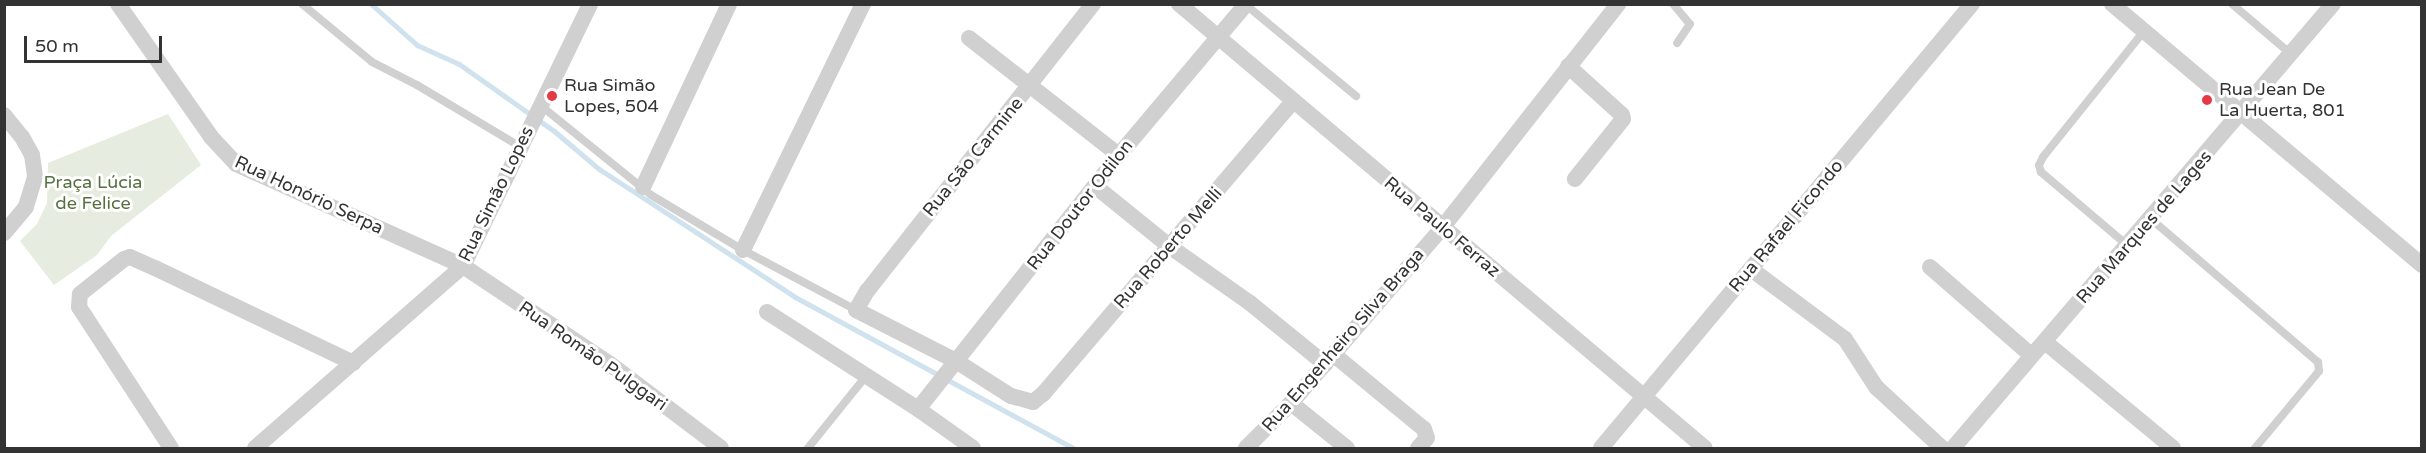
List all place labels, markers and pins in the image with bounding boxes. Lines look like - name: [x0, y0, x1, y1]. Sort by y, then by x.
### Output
- place label: Rua Simão Lopes, 504: [564, 75, 659, 118]
- place label: Rua Jean De La Huerta, 801: [2219, 79, 2346, 122]
- marker: Rua Simão Lopes, 504: [545, 89, 559, 103]
- marker: Rua Jean De La Huerta, 801: [2200, 93, 2214, 107]

